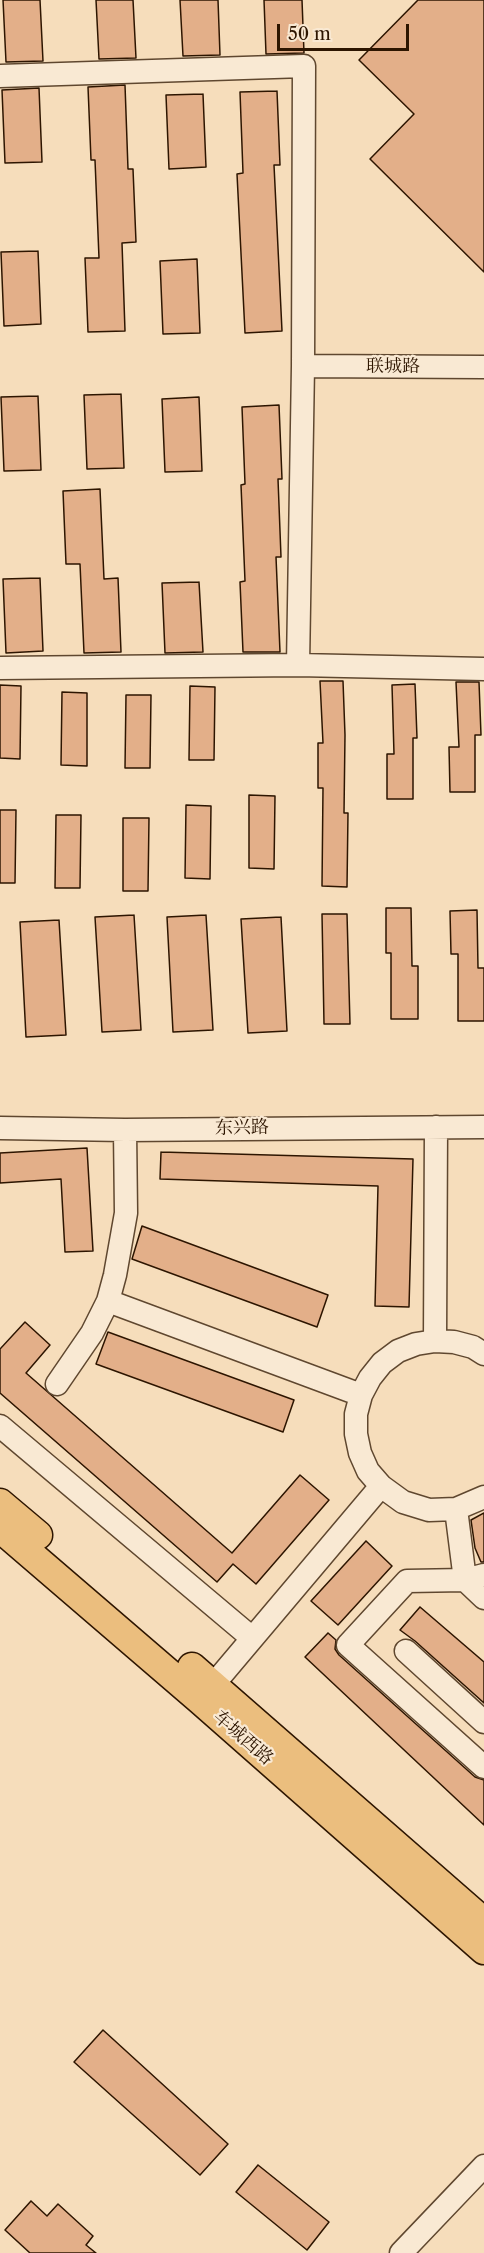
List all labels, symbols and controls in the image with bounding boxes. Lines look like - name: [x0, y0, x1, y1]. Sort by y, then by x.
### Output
- scale bar: [280, 12, 412, 50]
- text: 50 m: [288, 23, 331, 45]
- street label: 联城路: [366, 356, 420, 378]
- street label: 东兴路: [215, 1117, 269, 1139]
- street label: 车城西路: [209, 1706, 277, 1770]

